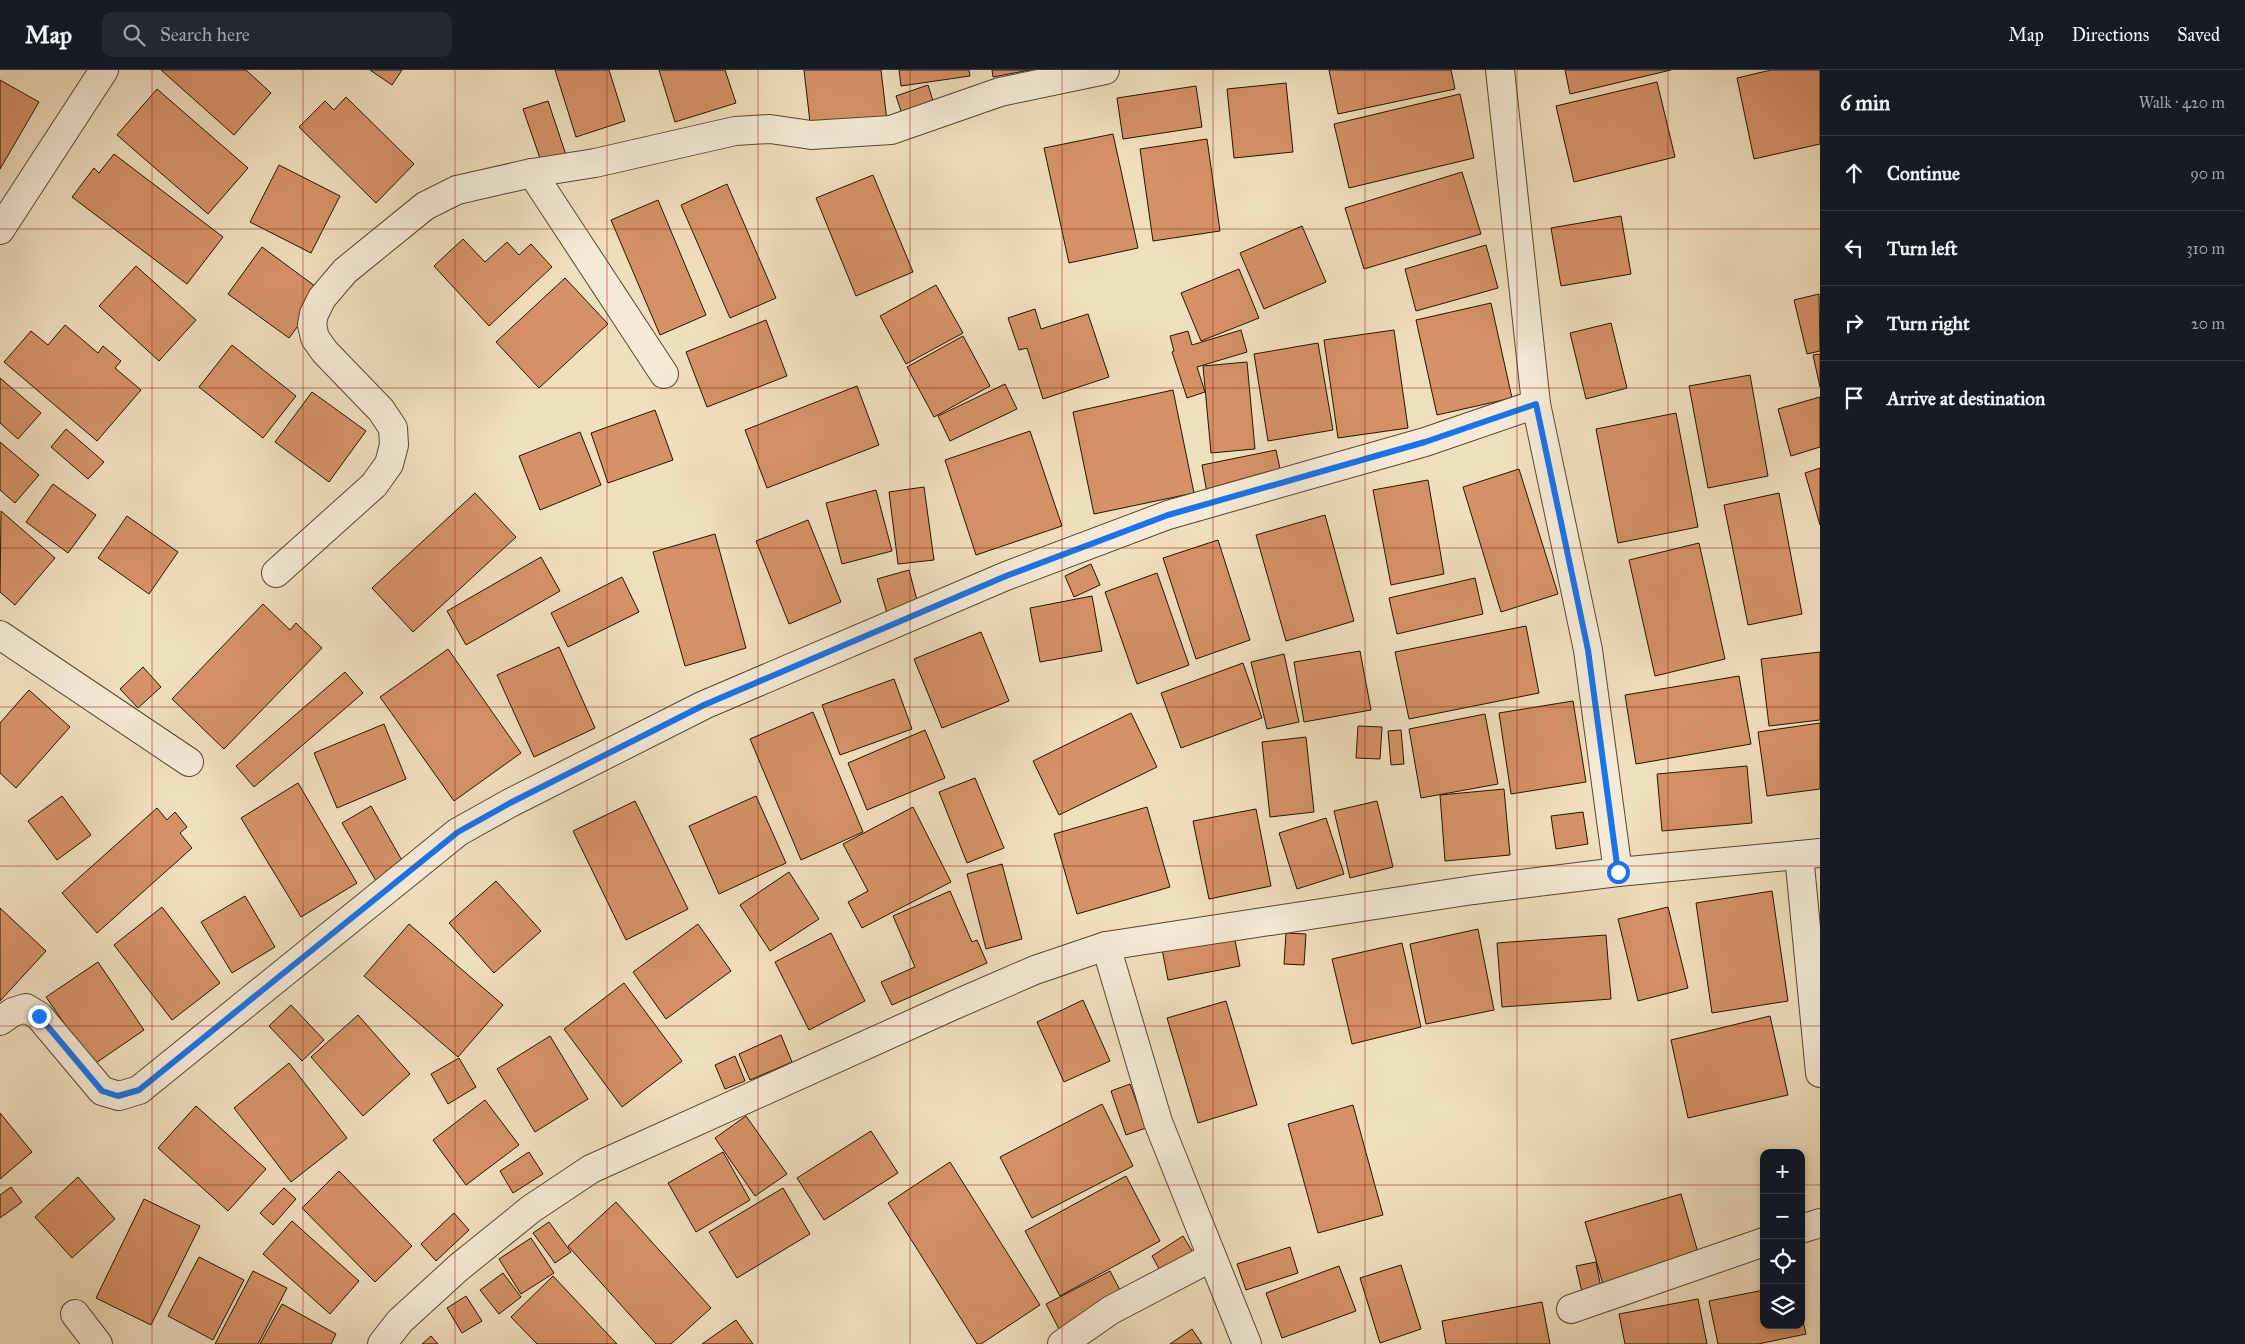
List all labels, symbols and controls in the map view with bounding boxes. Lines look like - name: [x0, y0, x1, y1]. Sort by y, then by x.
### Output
- search box: [102, 12, 452, 57]
- text: Map: [25, 20, 72, 50]
- icon: search: [120, 21, 148, 49]
- text: Search here: [160, 23, 250, 46]
- text: Map: [2008, 24, 2044, 46]
- text: Directions: [2072, 24, 2149, 46]
- text: Saved: [2177, 24, 2220, 46]
- text: 6 min: [1840, 90, 1890, 116]
- text: Walk · 420 m: [2139, 93, 2225, 112]
- icon: ahead: [1840, 159, 1868, 187]
- text: Continue: [1887, 162, 1960, 185]
- text: 90 m: [2190, 164, 2225, 183]
- icon: left: [1840, 234, 1868, 262]
- text: Turn left: [1887, 237, 1957, 260]
- text: 310 m: [2186, 239, 2225, 258]
- icon: right: [1840, 309, 1868, 337]
- text: Turn right: [1887, 312, 1970, 335]
- text: 20 m: [2191, 314, 2225, 333]
- icon: arrive: [1840, 384, 1868, 412]
- text: Arrive at destination: [1887, 387, 2045, 410]
- route start: [1607, 861, 1630, 884]
- route end: [28, 1005, 51, 1028]
- map controls: [1760, 1149, 1805, 1329]
- button: +: [1760, 1149, 1805, 1194]
- button: −: [1760, 1194, 1805, 1239]
- button: locate: [1760, 1239, 1805, 1284]
- button: layers: [1760, 1284, 1805, 1329]

